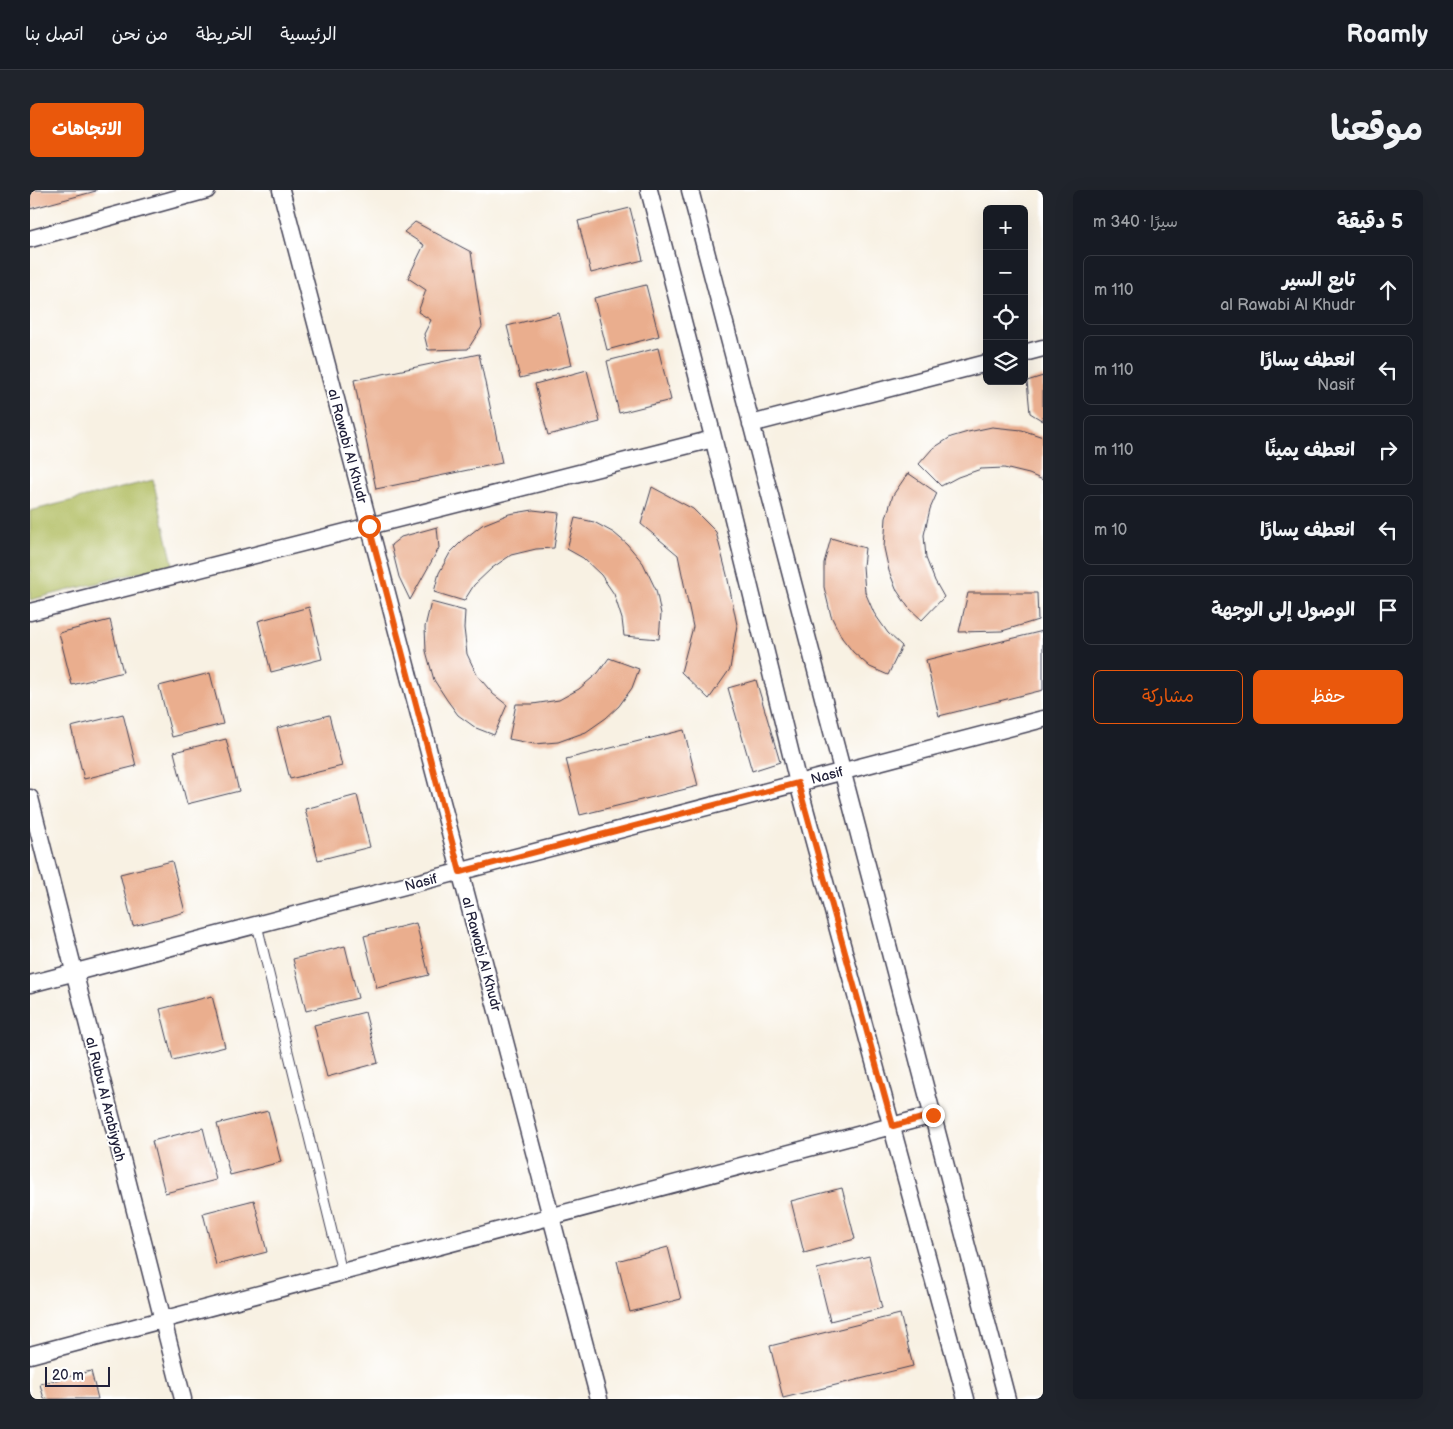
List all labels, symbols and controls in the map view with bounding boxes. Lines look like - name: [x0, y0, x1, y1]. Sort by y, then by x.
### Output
- text: Roamly: [1347, 20, 1428, 49]
- text: اتصل بنا: [25, 24, 84, 45]
- text: من نحن: [112, 24, 168, 45]
- text: الخريطة: [196, 24, 252, 45]
- text: الرئيسية: [280, 24, 337, 45]
- button: الاتجاهات: [30, 103, 144, 157]
- text: موقعنا: [1330, 108, 1423, 151]
- map controls: [983, 205, 1028, 385]
- button: +: [983, 205, 1028, 250]
- text: 5 دقيقة: [1337, 209, 1403, 234]
- text: سيرًا · 340 m: [1093, 213, 1178, 232]
- button: −: [983, 250, 1028, 295]
- text: تابع السير: [1282, 269, 1355, 292]
- icon: ahead: [1374, 276, 1402, 304]
- text: 110 m: [1094, 281, 1133, 300]
- button: locate: [983, 295, 1028, 340]
- text: al Rawabi Al Khudr: [1220, 296, 1355, 315]
- button: layers: [983, 340, 1028, 385]
- text: انعطف يسارًا: [1260, 349, 1355, 372]
- icon: left: [1374, 356, 1402, 384]
- text: 110 m: [1094, 361, 1133, 380]
- text: Nasif: [1317, 376, 1355, 395]
- street label: al Rawabi Al Khudr: [324, 387, 371, 506]
- icon: right: [1374, 436, 1402, 464]
- text: انعطف يمينًا: [1265, 439, 1355, 462]
- text: 110 m: [1094, 441, 1133, 460]
- route start: [358, 515, 381, 538]
- icon: left: [1374, 516, 1402, 544]
- text: انعطف يسارًا: [1260, 519, 1355, 542]
- text: 10 m: [1094, 521, 1127, 540]
- icon: arrive: [1374, 596, 1402, 624]
- text: الوصول إلى الوجهة: [1211, 599, 1355, 622]
- button: مشاركة: [1093, 670, 1243, 724]
- button: حفظ: [1253, 670, 1403, 724]
- street label: Nasif: [809, 763, 846, 788]
- street label: Nasif: [403, 870, 440, 895]
- street label: al Rawabi Al Khudr: [458, 895, 505, 1014]
- street label: al Rubu Al Arabiyyah: [82, 1035, 129, 1163]
- route end: [922, 1104, 945, 1127]
- scale bar: [45, 1364, 110, 1387]
- text: 20 m: [52, 1367, 84, 1384]

